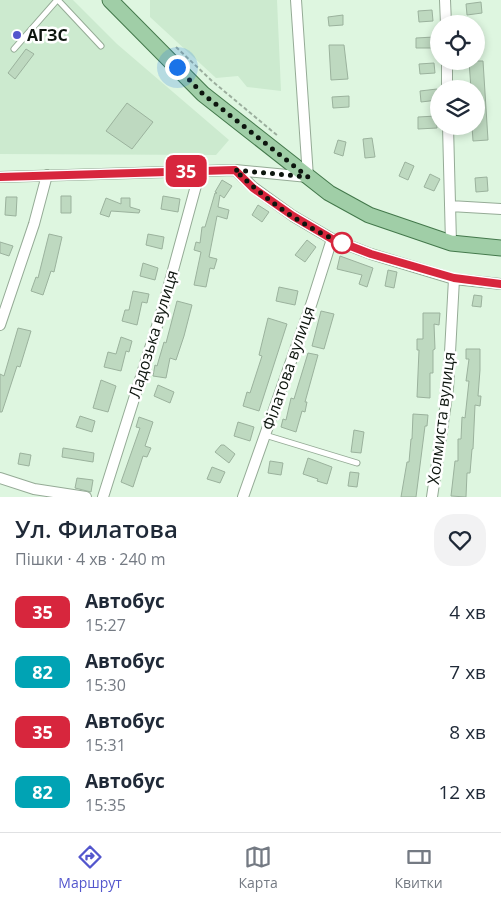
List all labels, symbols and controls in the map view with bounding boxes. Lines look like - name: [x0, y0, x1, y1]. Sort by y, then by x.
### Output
- map controls: [430, 15, 485, 135]
- button: locate: [430, 15, 485, 70]
- place label: АГЗС: [27, 24, 68, 46]
- marker: АГЗС: [11, 29, 23, 41]
- your location: [165, 55, 190, 80]
- button: layers: [430, 80, 485, 135]
- line badge: 35: [164, 155, 208, 187]
- text: 35: [176, 159, 196, 183]
- unlabelled marker: [331, 232, 353, 254]
- street label: Ладозька вулиця: [123, 267, 183, 401]
- street label: Філатова вулиця: [256, 303, 320, 433]
- street label: Холмиста вулиця: [422, 350, 460, 486]
- text: Ул. Филатова: [15, 512, 178, 545]
- button: heart: [434, 514, 486, 566]
- text: Пішки · 4 хв · 240 m: [15, 548, 166, 570]
- text: Автобус: [85, 588, 165, 614]
- text: 4 хв: [449, 599, 486, 625]
- text: 35: [32, 600, 53, 624]
- text: 15:27: [85, 614, 126, 636]
- text: Автобус: [85, 648, 165, 674]
- text: 7 хв: [449, 659, 486, 685]
- text: 82: [32, 660, 53, 684]
- text: 15:30: [85, 674, 126, 696]
- text: Автобус: [85, 708, 165, 734]
- text: 8 хв: [449, 719, 486, 745]
- text: 35: [32, 720, 53, 744]
- text: 15:31: [85, 734, 126, 756]
- text: Автобус: [85, 768, 165, 794]
- text: 12 хв: [438, 779, 486, 805]
- text: 82: [32, 780, 53, 804]
- text: 15:35: [85, 794, 126, 816]
- tab: Маршрут: [58, 843, 122, 892]
- tab: Карта: [239, 843, 278, 892]
- tab: Квитки: [394, 843, 443, 892]

